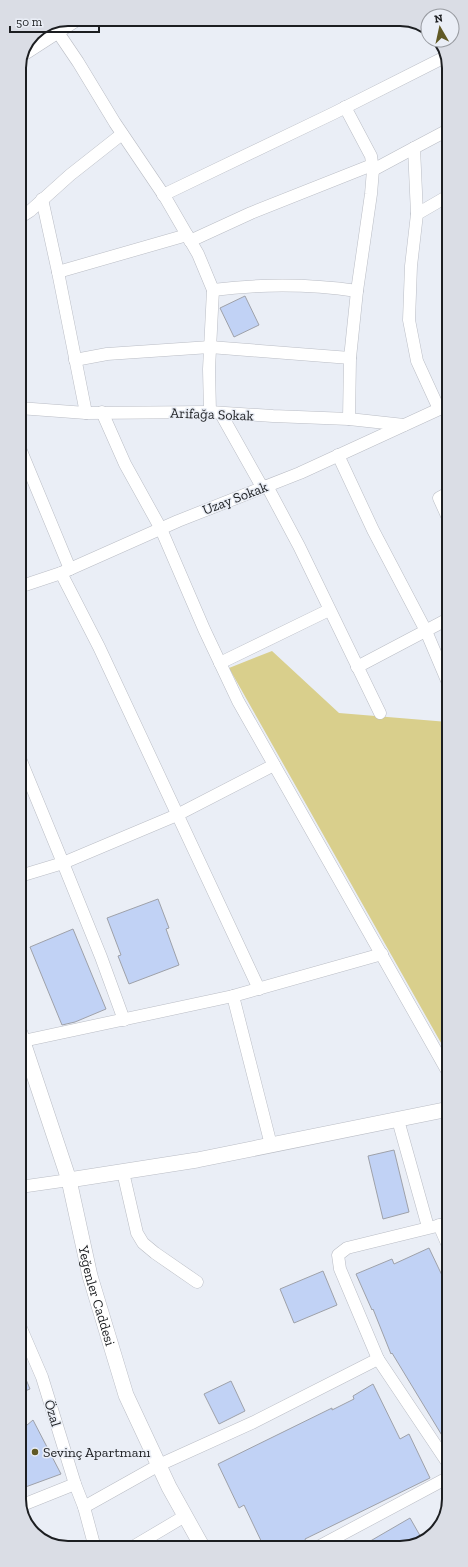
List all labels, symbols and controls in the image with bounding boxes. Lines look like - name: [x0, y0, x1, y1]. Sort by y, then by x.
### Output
- scale bar: [10, 8, 99, 34]
- north arrow: [420, 8, 460, 48]
- text: N: [433, 11, 444, 26]
- text: 50 m: [16, 15, 43, 29]
- street label: Arifağa Sokak: [170, 405, 255, 424]
- street label: Uzay Sokak: [200, 478, 271, 519]
- street label: Yeğenler Caddesi: [74, 1243, 119, 1348]
- street label: Özal: [40, 1398, 65, 1429]
- place label: Sevinç Apartmanı: [43, 1444, 150, 1461]
- marker: Sevinç Apartmanı: [30, 1447, 40, 1457]

